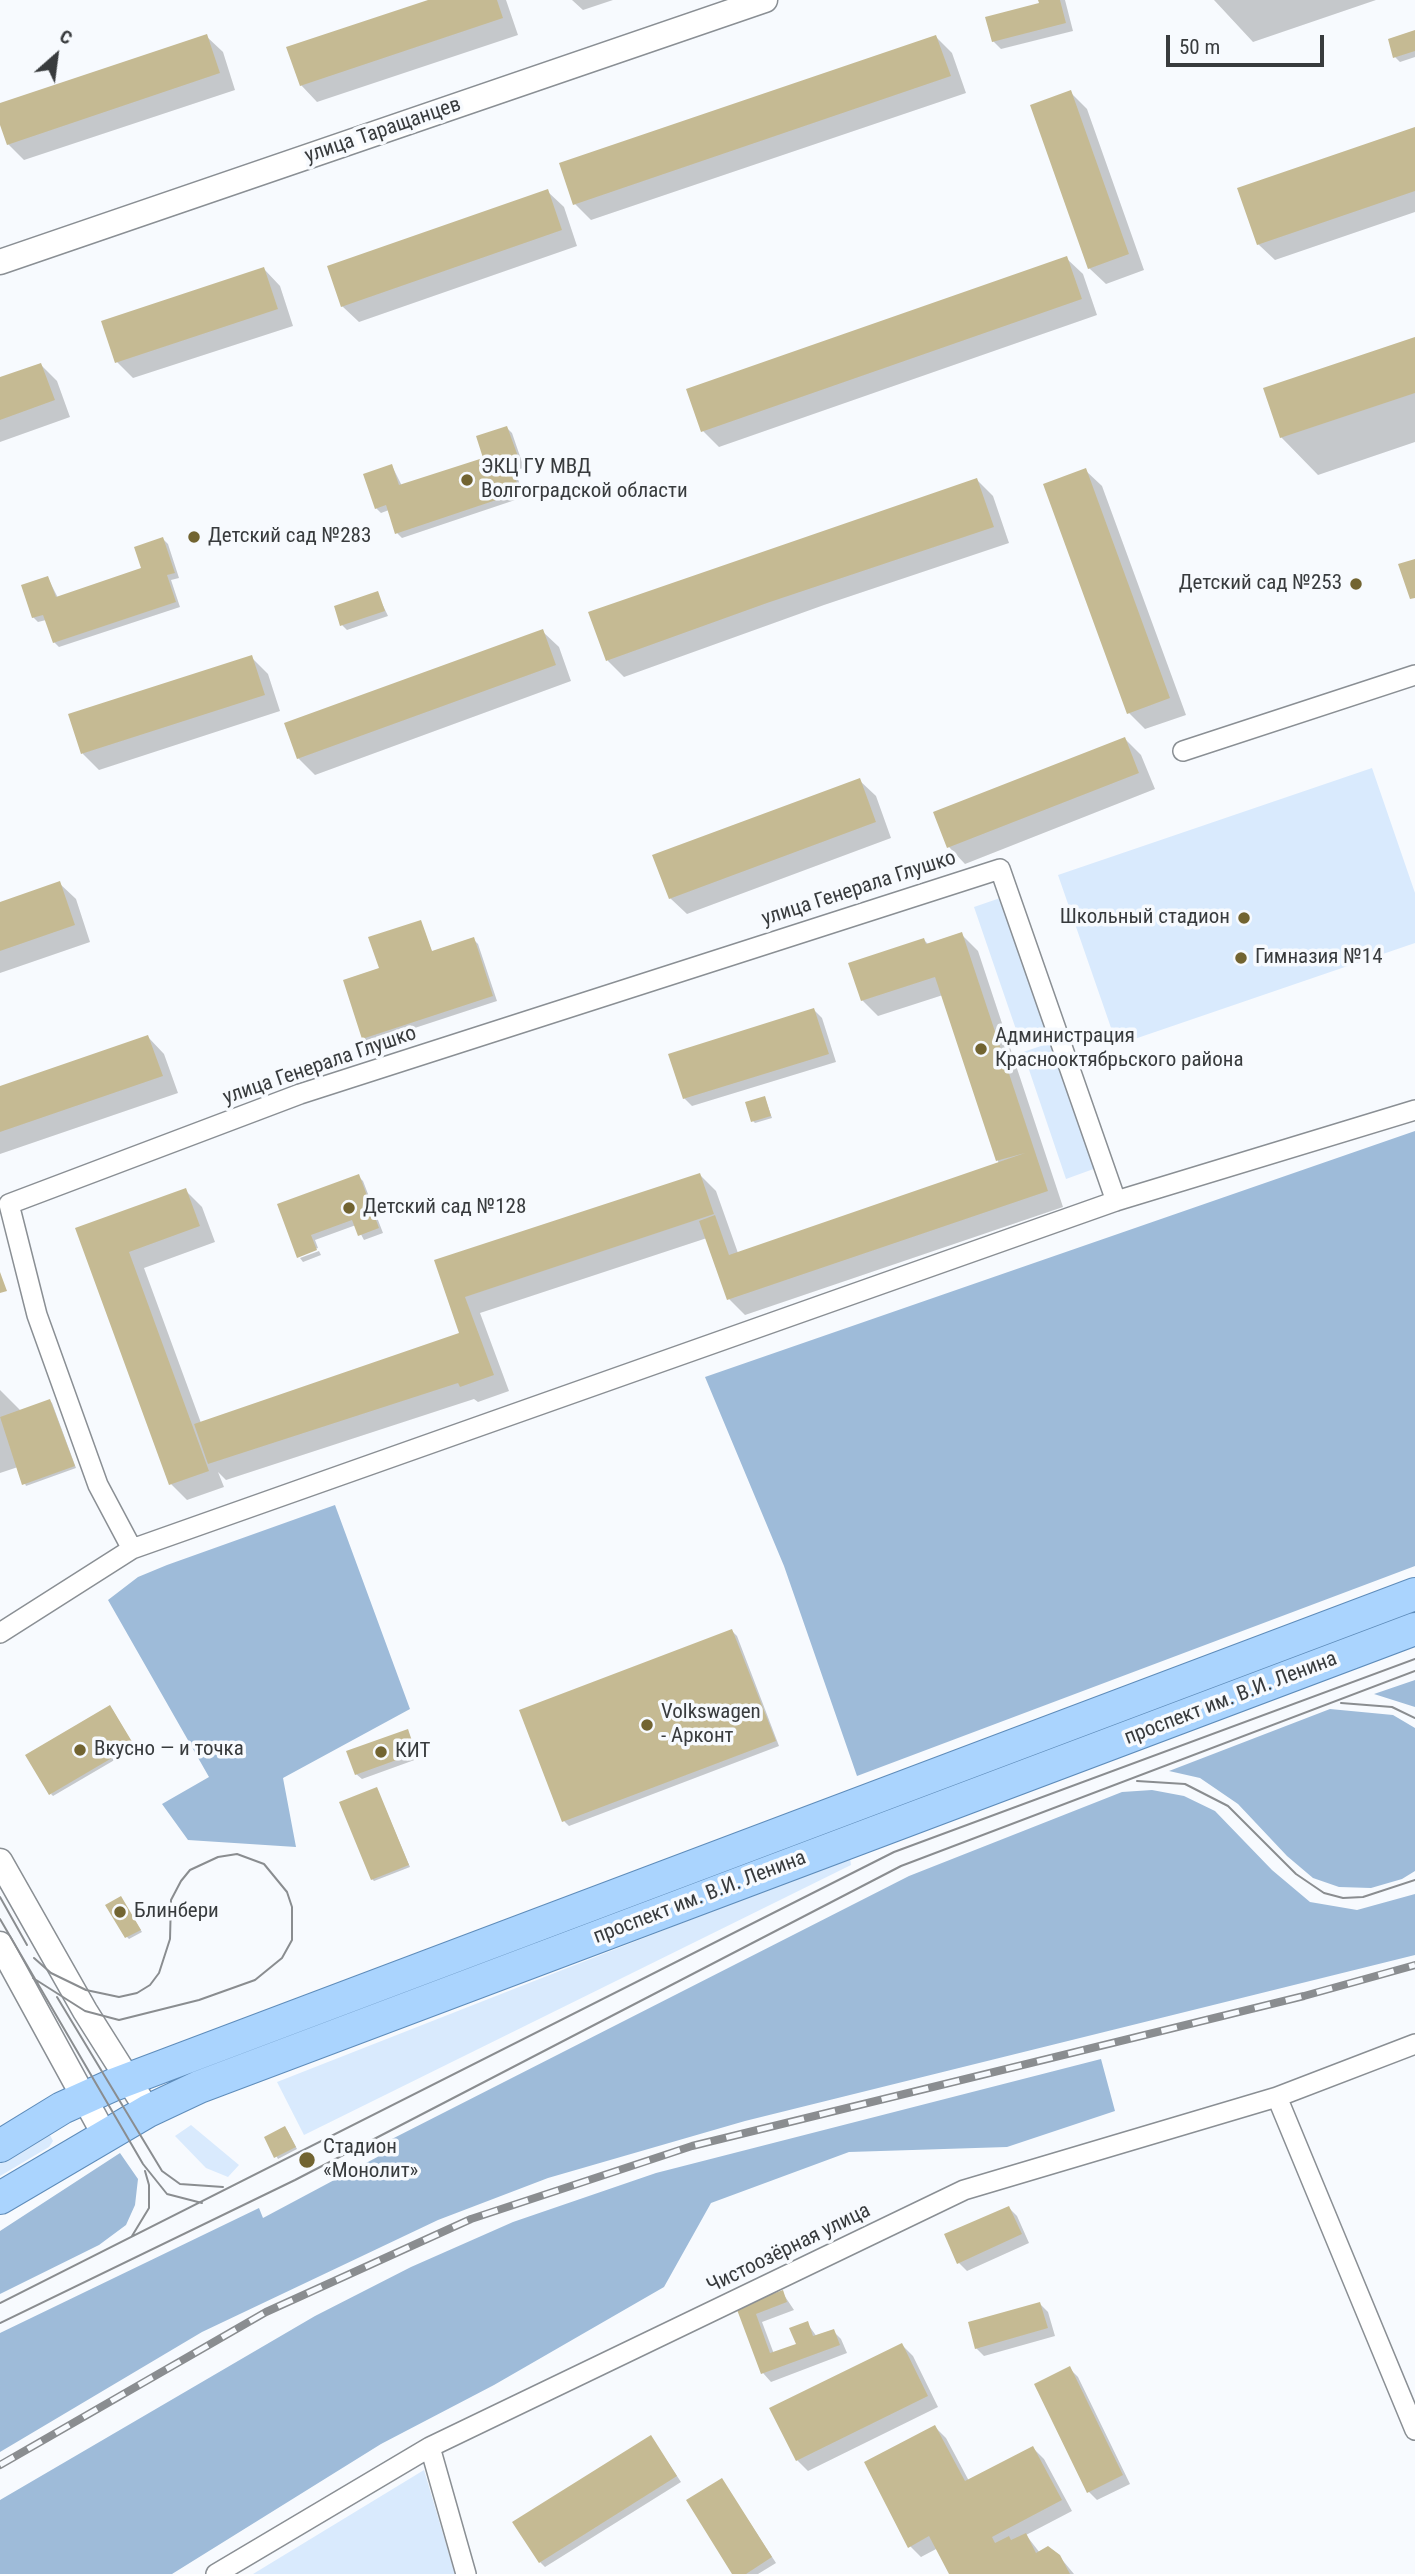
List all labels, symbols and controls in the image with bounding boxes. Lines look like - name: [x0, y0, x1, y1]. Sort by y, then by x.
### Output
- north arrow: [21, 21, 91, 91]
- scale bar: [1170, 21, 1328, 65]
- text: С: [56, 24, 76, 50]
- text: 50 m: [1179, 35, 1220, 59]
- street label: улица Таращанцев: [302, 93, 464, 169]
- place label: ЭКЦ ГУ МВД Волгоградской области: [481, 455, 688, 505]
- marker: ЭКЦ ГУ МВД Волгоградской области: [459, 472, 475, 488]
- place label: Детский сад №283: [208, 524, 371, 550]
- marker: Детский сад №283: [186, 529, 202, 545]
- place label: Детский сад №253: [1179, 571, 1342, 597]
- marker: Детский сад №253: [1348, 576, 1364, 592]
- street label: улица Генерала Глушко: [759, 846, 959, 932]
- place label: Школьный стадион: [1060, 905, 1230, 931]
- marker: Школьный стадион: [1236, 910, 1252, 926]
- place label: Гимназия №14: [1255, 945, 1383, 971]
- marker: Гимназия №14: [1233, 950, 1249, 966]
- street label: улица Генерала Глушко: [220, 1021, 420, 1111]
- place label: Администрация Краснооктябрьского района: [995, 1024, 1243, 1074]
- marker: Администрация Краснооктябрьского района: [973, 1041, 989, 1057]
- place label: Детский сад №128: [363, 1195, 526, 1221]
- marker: Детский сад №128: [341, 1200, 357, 1216]
- street label: проспект им. В.И. Ленина: [1121, 1647, 1341, 1751]
- place label: Volkswagen - Арконт: [661, 1700, 761, 1750]
- marker: Volkswagen - Арконт: [639, 1717, 655, 1733]
- place label: Вкусно — и точка: [94, 1737, 244, 1763]
- place label: КИТ: [395, 1739, 430, 1765]
- marker: Вкусно — и точка: [72, 1742, 88, 1758]
- marker: КИТ: [373, 1744, 389, 1760]
- street label: проспект им. В.И. Ленина: [590, 1846, 810, 1950]
- place label: Блинбери: [134, 1899, 219, 1925]
- marker: Блинбери: [112, 1904, 128, 1920]
- place label: Стадион «Монолит»: [323, 2135, 418, 2185]
- marker: Стадион «Монолит»: [297, 2150, 317, 2170]
- street label: Чистоозёрная улица: [703, 2199, 875, 2299]

